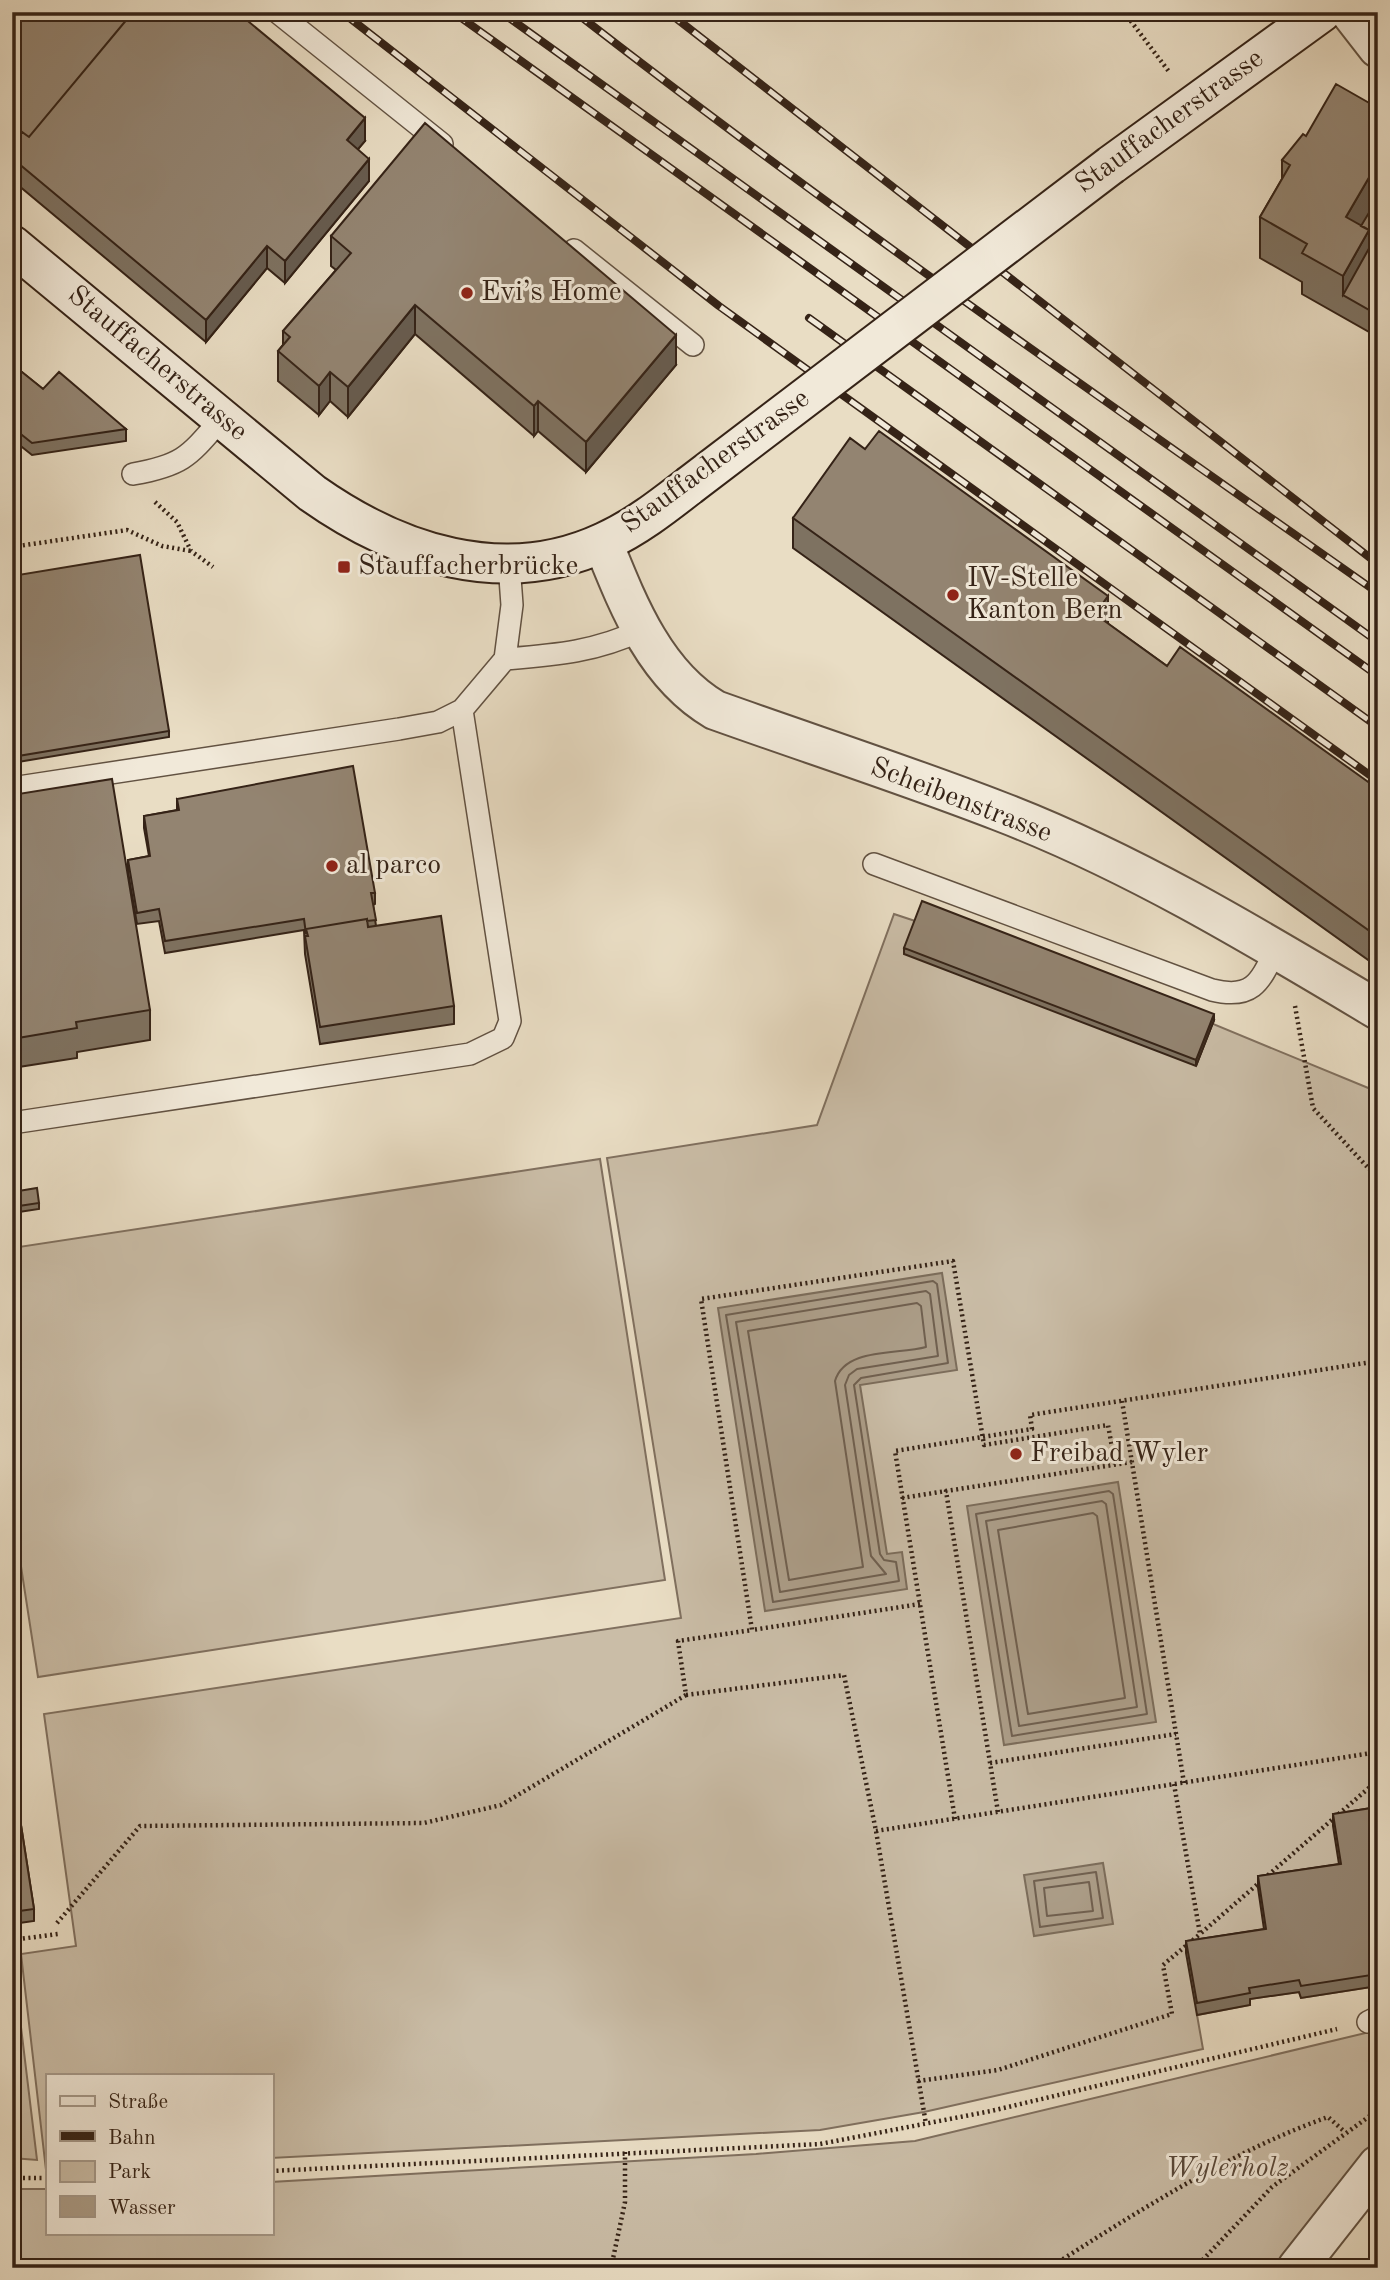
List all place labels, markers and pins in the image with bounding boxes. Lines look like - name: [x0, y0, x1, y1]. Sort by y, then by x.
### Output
- place label: Evi’s Home: [481, 279, 622, 307]
- marker: Evi’s Home: [459, 285, 475, 301]
- place label: Stauffacherbrücke: [358, 553, 578, 581]
- marker: Stauffacherbrücke: [336, 559, 352, 575]
- place label: IV-Stelle Kanton Bern: [967, 565, 1123, 625]
- marker: IV-Stelle Kanton Bern: [945, 587, 961, 603]
- place label: al parco: [346, 852, 441, 880]
- marker: al parco: [324, 858, 340, 874]
- place label: Freibad Wyler: [1030, 1440, 1208, 1468]
- marker: Freibad Wyler: [1008, 1446, 1024, 1462]

